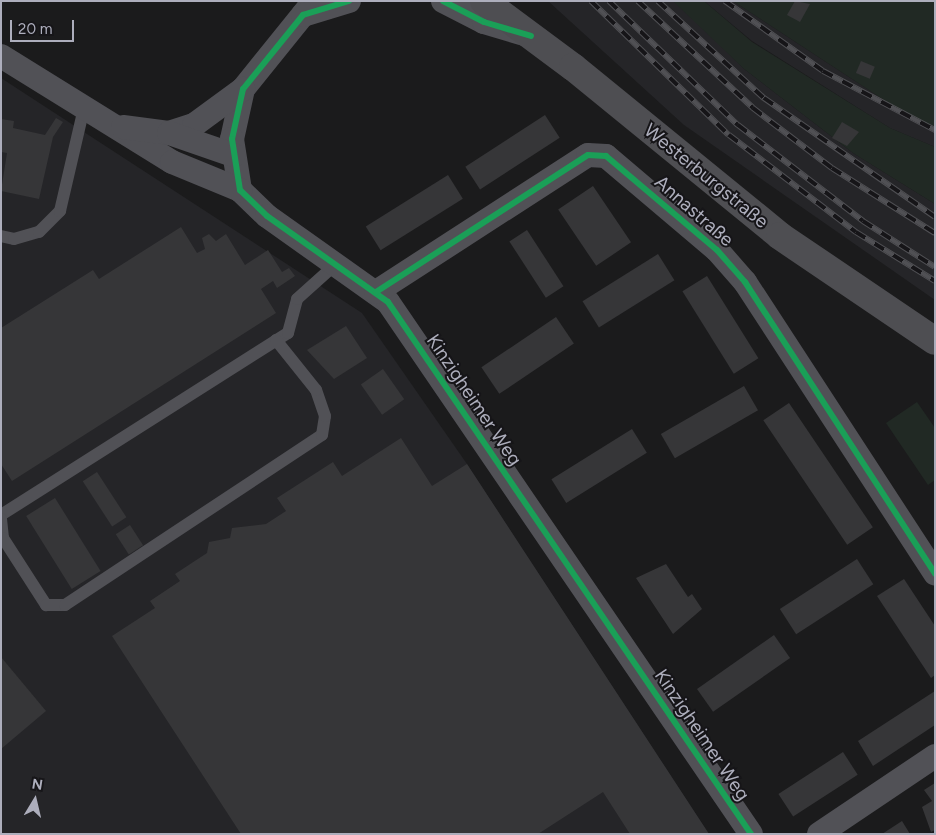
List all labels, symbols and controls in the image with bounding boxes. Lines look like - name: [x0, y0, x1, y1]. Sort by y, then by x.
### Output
- scale bar: [12, 10, 76, 42]
- text: 20 m: [18, 20, 52, 38]
- street label: Westerburgstraße: [639, 119, 773, 233]
- street label: Annastraße: [650, 171, 738, 251]
- street label: Kinzigheimer Weg: [422, 330, 526, 470]
- street label: Kinzigheimer Weg: [650, 665, 754, 805]
- north arrow: [10, 775, 60, 825]
- text: N: [31, 775, 44, 794]

